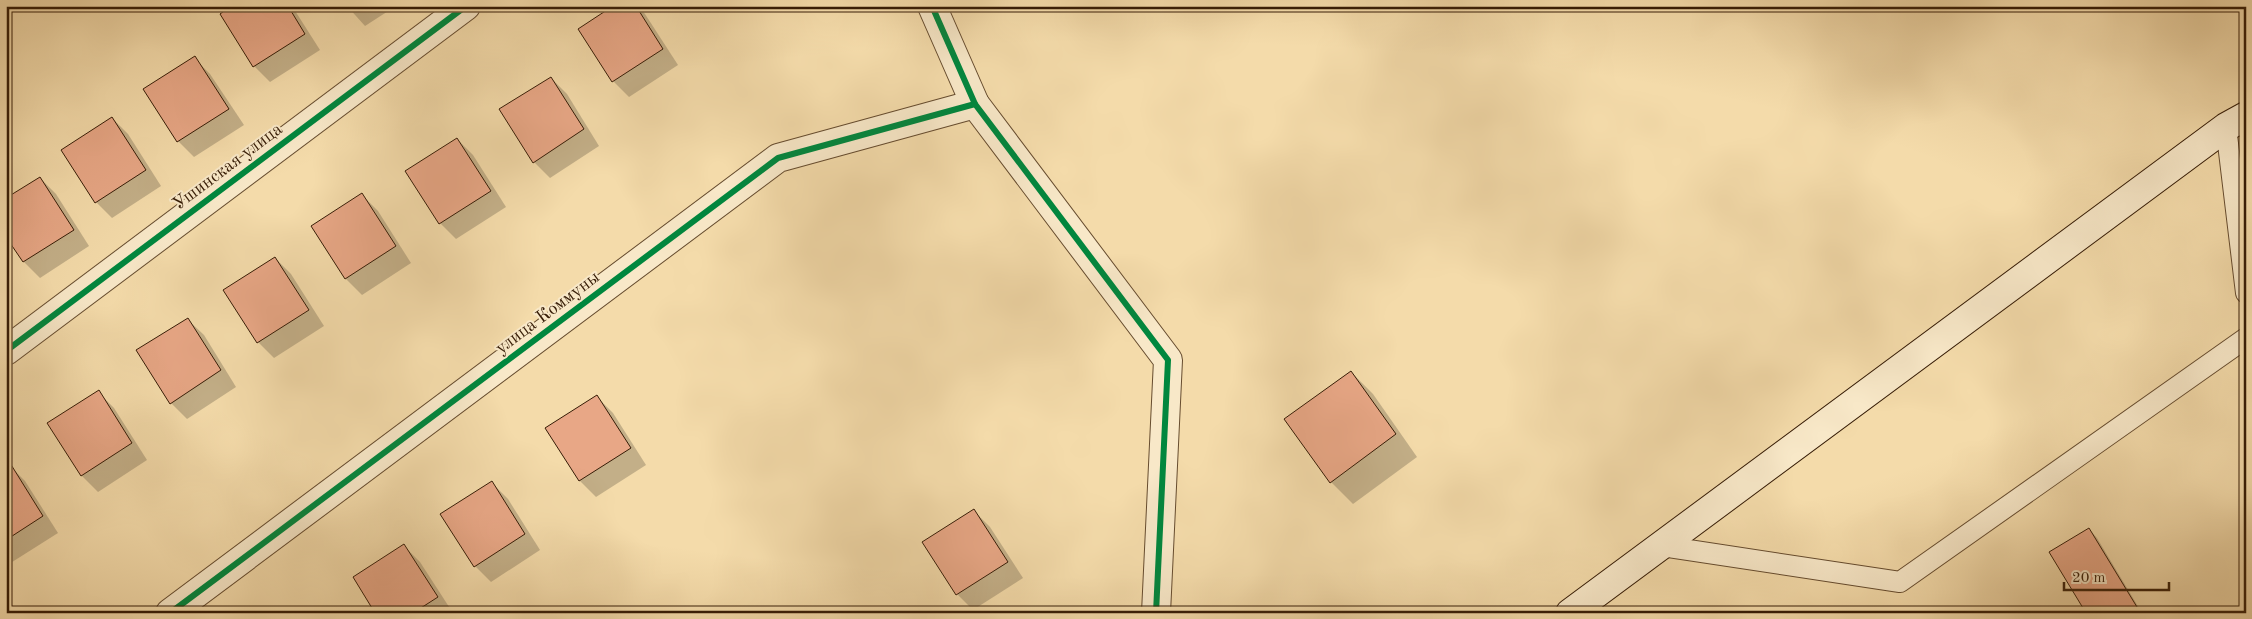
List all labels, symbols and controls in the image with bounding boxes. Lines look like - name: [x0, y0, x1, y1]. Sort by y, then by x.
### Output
- street label: Ушинская улица: [170, 120, 286, 214]
- street label: улица Коммуны: [492, 268, 603, 358]
- scale bar: [2064, 559, 2170, 591]
- text: 20 m: [2072, 571, 2106, 586]

